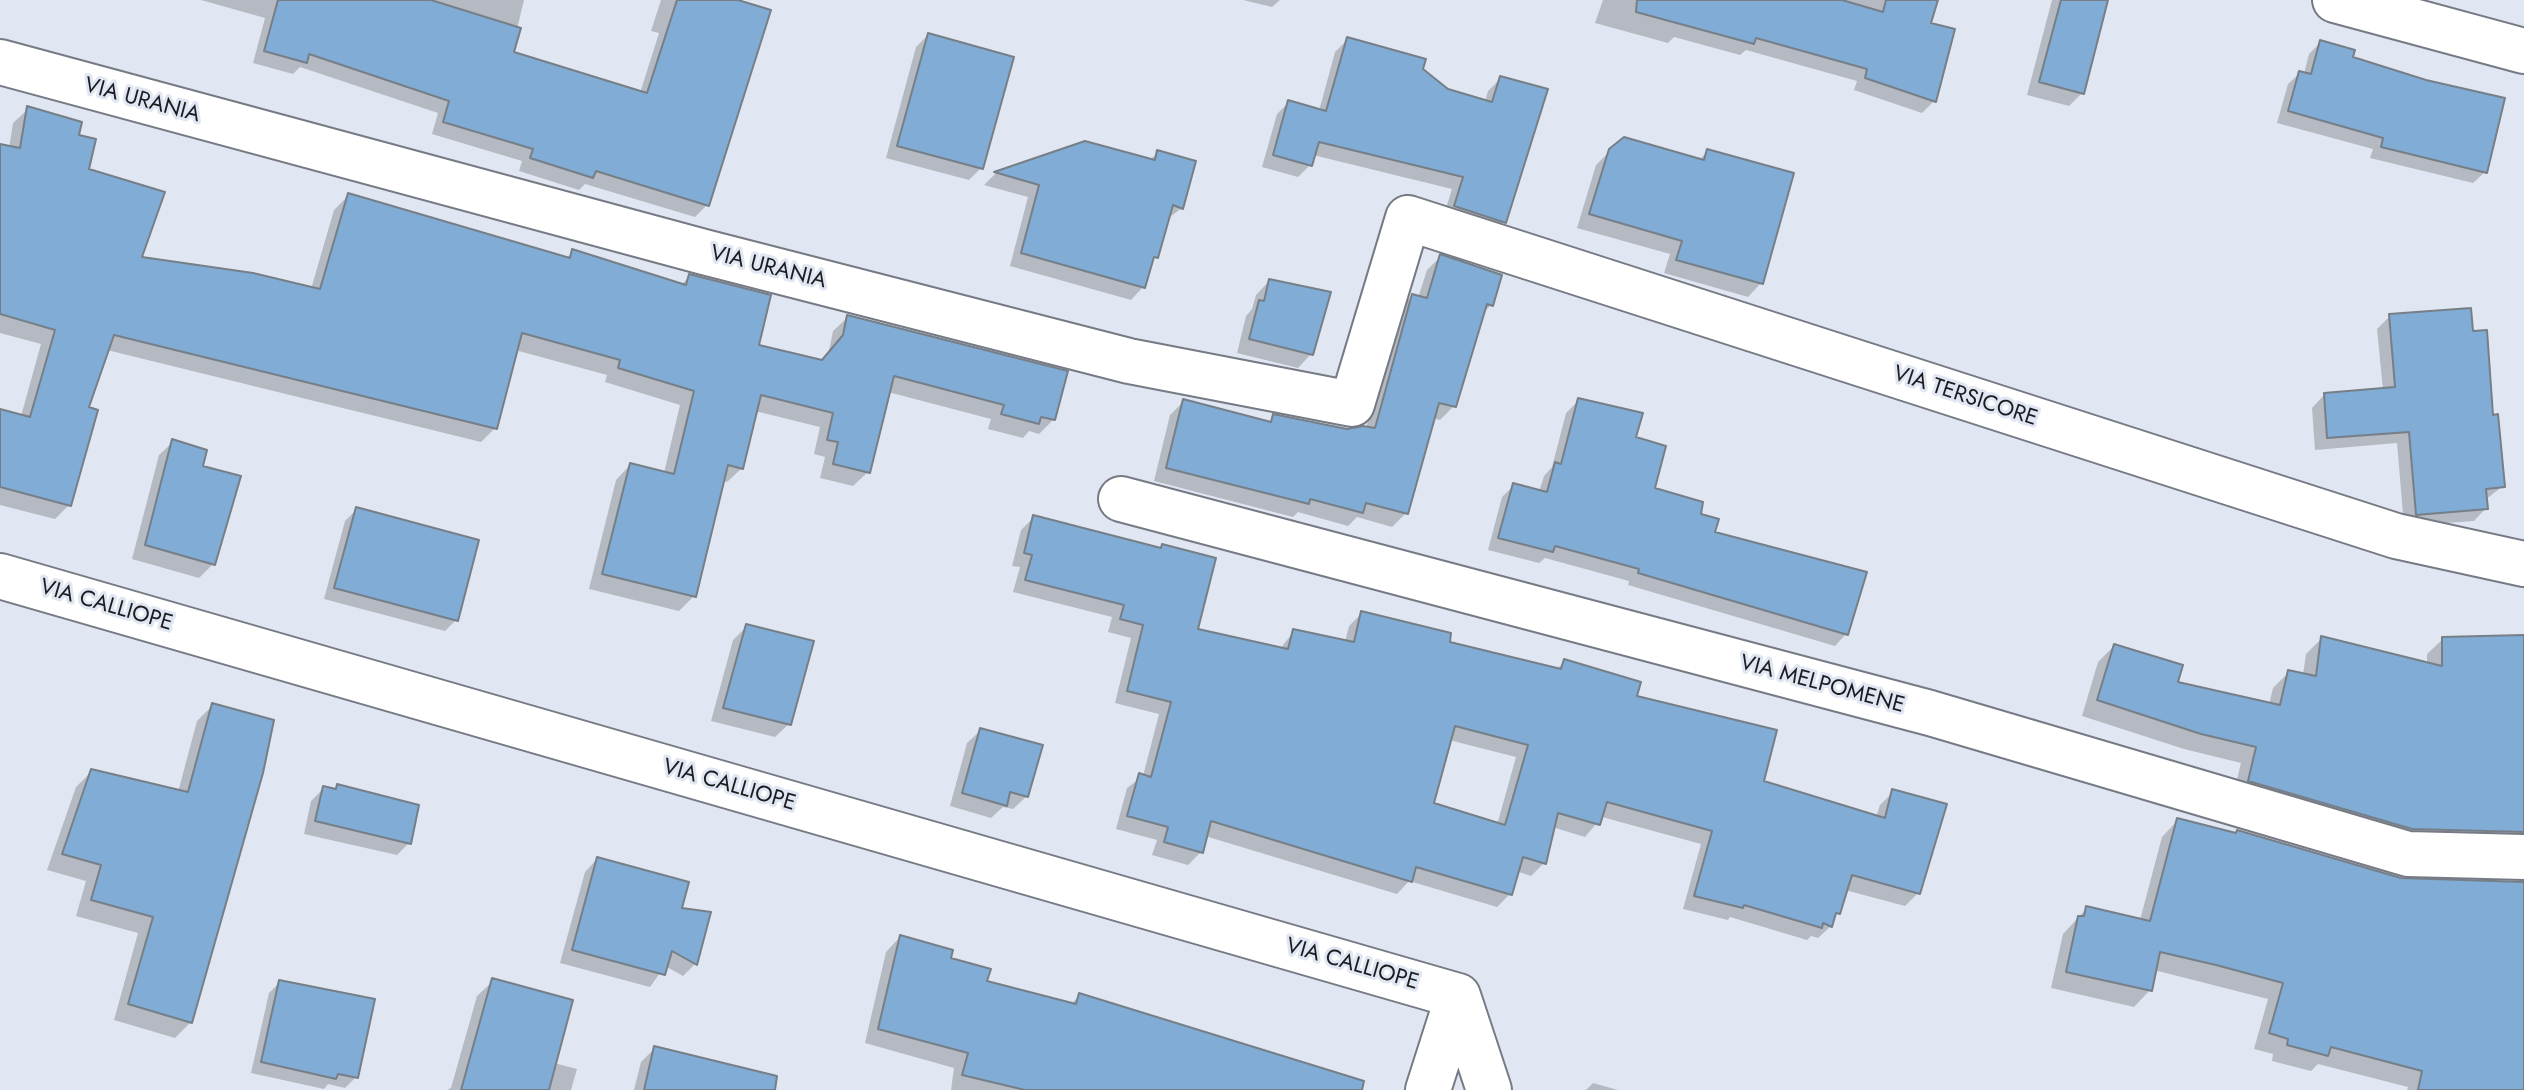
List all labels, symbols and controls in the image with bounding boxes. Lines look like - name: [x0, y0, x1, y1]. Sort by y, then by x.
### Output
- street label: VIA URANIA: [81, 73, 203, 129]
- street label: VIA URANIA: [707, 241, 829, 295]
- street label: VIA TERSICORE: [1890, 361, 2040, 433]
- street label: VIA CALLIOPE: [37, 574, 175, 638]
- street label: VIA MELPOMENE: [1737, 650, 1907, 720]
- street label: VIA CALLIOPE: [660, 754, 798, 818]
- street label: VIA CALLIOPE: [1283, 933, 1421, 997]

